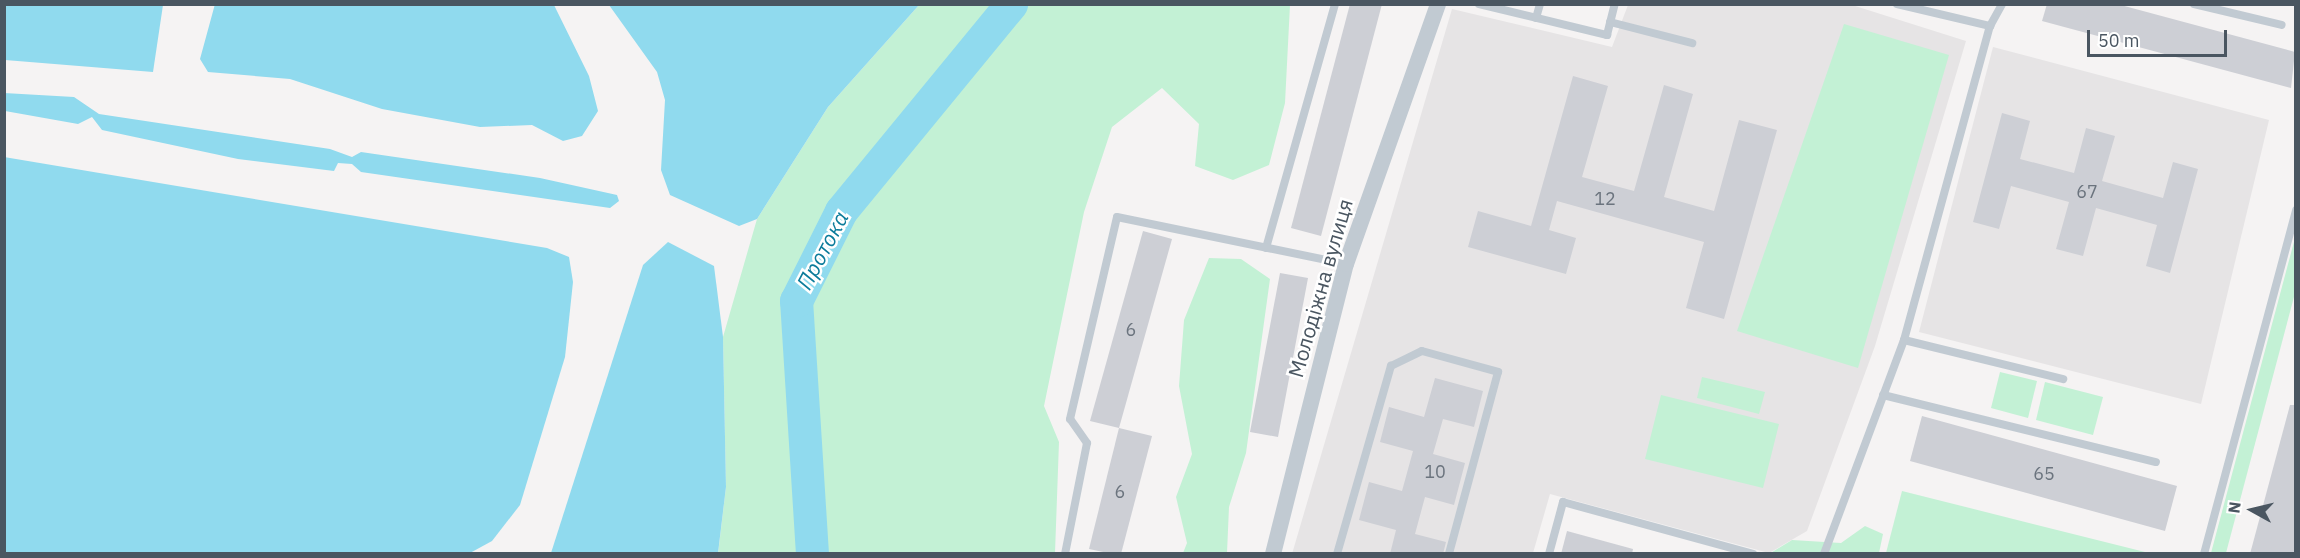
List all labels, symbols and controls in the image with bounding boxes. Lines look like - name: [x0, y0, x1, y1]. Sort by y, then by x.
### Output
- scale bar: [2090, 18, 2230, 56]
- text: 50 m: [2098, 29, 2140, 52]
- house number: 67: [2076, 181, 2098, 203]
- house number: 12: [1594, 188, 1616, 210]
- street label: Молодіжна вулиця: [1282, 196, 1358, 380]
- water label: Протока: [790, 206, 854, 294]
- house number: 6: [1126, 319, 1136, 341]
- house number: 10: [1424, 461, 1446, 483]
- house number: 65: [2033, 463, 2055, 485]
- north arrow: [2222, 480, 2282, 540]
- house number: 6: [1115, 481, 1125, 503]
- text: N: [2223, 500, 2245, 515]

